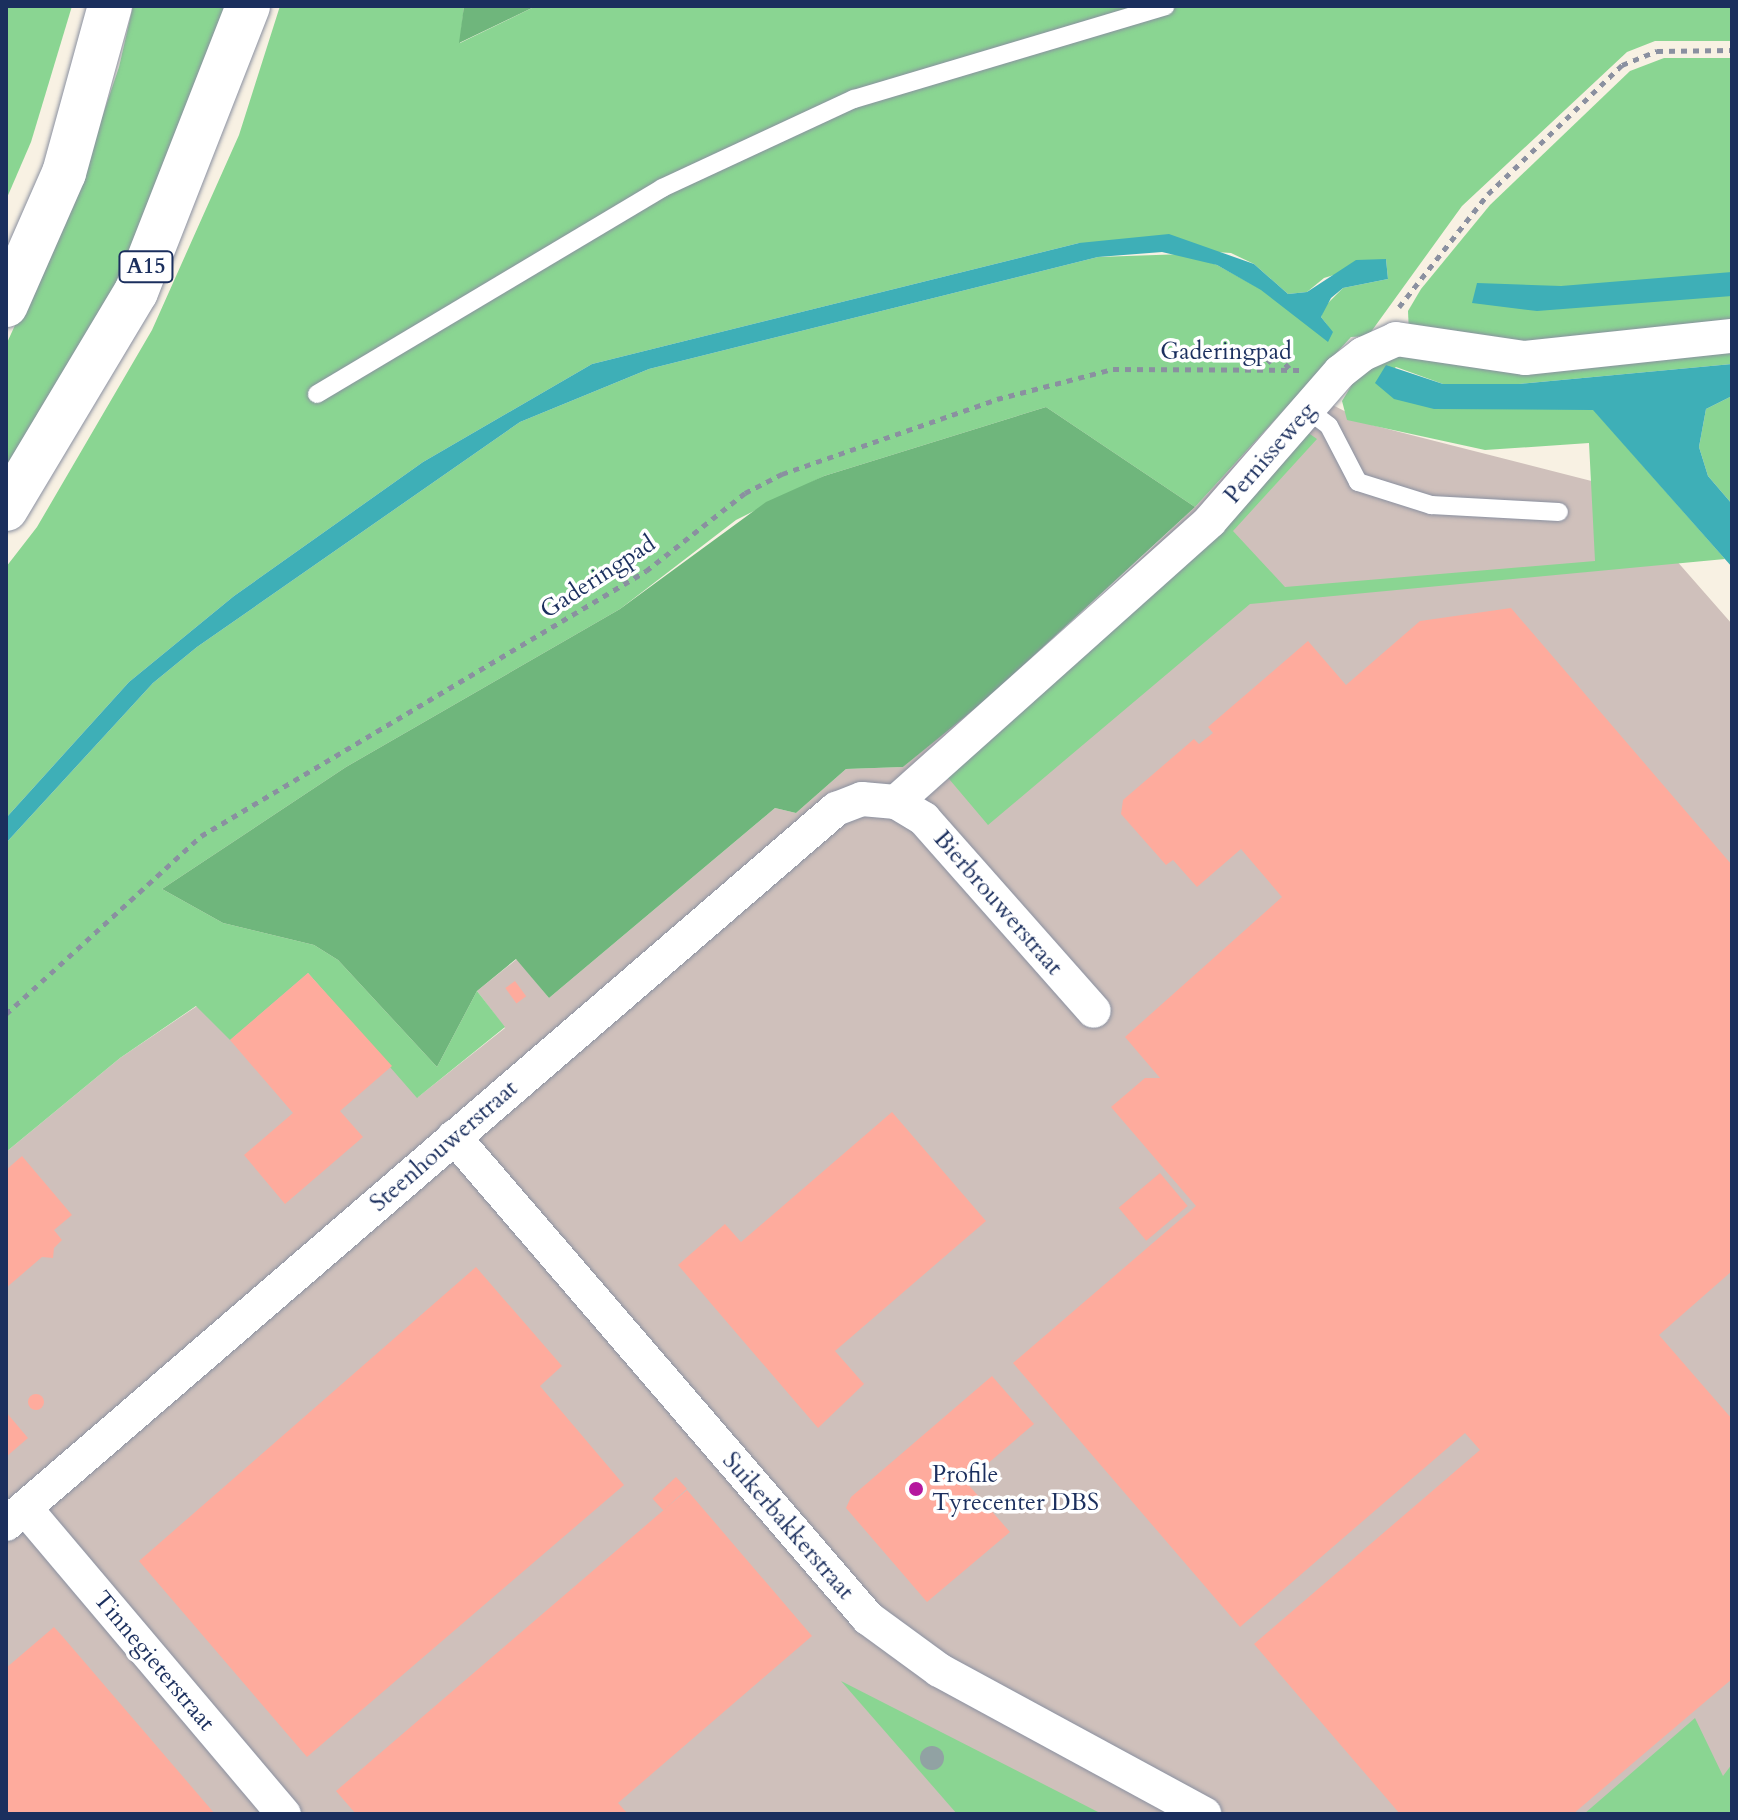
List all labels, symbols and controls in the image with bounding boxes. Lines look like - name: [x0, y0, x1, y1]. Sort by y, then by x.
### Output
- road number: A15: [118, 249, 174, 285]
- street label: Gaderingpad: [1160, 338, 1292, 366]
- street label: Pernisseweg: [1218, 396, 1322, 510]
- street label: Gaderingpad: [535, 529, 661, 625]
- street label: Bierbrouwerstraat: [927, 825, 1069, 981]
- street label: Steenhouwerstraat: [364, 1074, 524, 1218]
- street label: Suikerbakkerstraat: [716, 1446, 860, 1606]
- place label: Profile Tyrecenter DBS: [932, 1461, 1099, 1517]
- marker: Profile Tyrecenter DBS: [907, 1480, 925, 1498]
- street label: Tinnegieterstraat: [87, 1585, 221, 1737]

